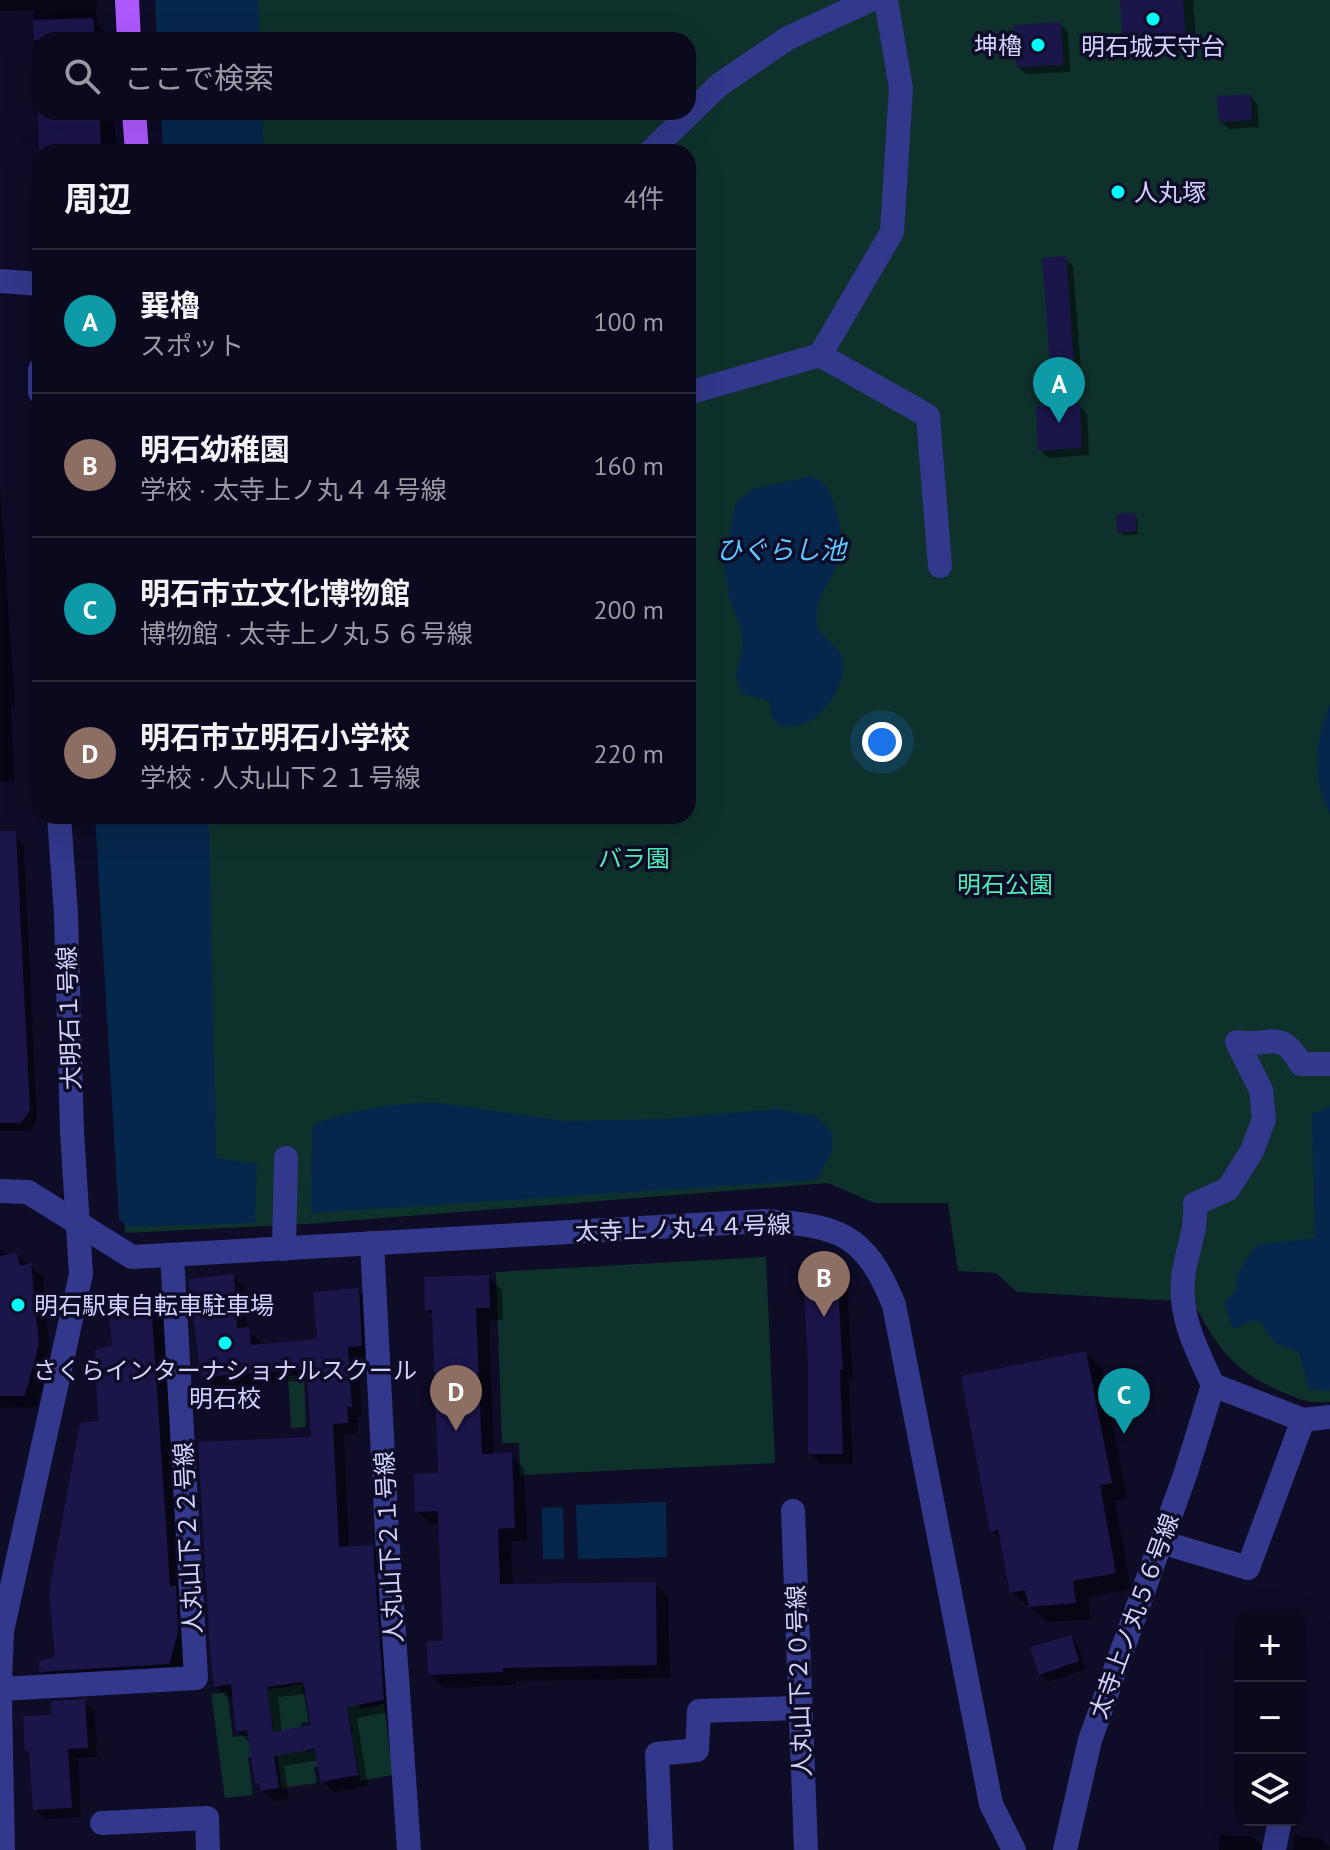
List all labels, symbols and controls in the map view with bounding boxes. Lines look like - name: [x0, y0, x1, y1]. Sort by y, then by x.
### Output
- marker: 明石城天守台: [1144, 10, 1162, 28]
- place label: 坤櫓: [974, 30, 1022, 61]
- place label: 明石城天守台: [1081, 31, 1225, 62]
- search box: [32, 32, 696, 120]
- marker: 坤櫓: [1029, 36, 1047, 54]
- icon: search: [60, 54, 104, 98]
- text: ここで検索: [124, 58, 274, 97]
- text: 周辺: [64, 176, 132, 220]
- place label: 人丸塚: [1134, 177, 1206, 208]
- text: 4件: [624, 182, 664, 215]
- marker: 人丸塚: [1109, 183, 1127, 201]
- text: 巽櫓: [140, 285, 200, 324]
- text: A: [82, 305, 98, 338]
- text: 100 m: [593, 305, 664, 338]
- text: スポット: [140, 329, 244, 362]
- pin: A: [1033, 357, 1085, 423]
- text: 明石幼稚園: [140, 429, 290, 468]
- text: B: [82, 449, 98, 482]
- text: 160 m: [593, 449, 664, 482]
- text: 学校 · 太寺上ノ丸４４号線: [140, 473, 447, 506]
- water label: ひぐらし池: [716, 533, 849, 566]
- text: 明石市立文化博物館: [140, 573, 410, 612]
- text: C: [83, 593, 97, 626]
- text: 200 m: [593, 593, 664, 626]
- text: 博物館 · 太寺上ノ丸５６号線: [140, 617, 473, 650]
- text: 明石市立明石小学校: [140, 717, 410, 756]
- your location: [862, 722, 902, 762]
- text: D: [82, 737, 98, 770]
- text: 220 m: [593, 737, 664, 770]
- text: 学校 · 人丸山下２１号線: [140, 761, 421, 794]
- park label: バラ園: [598, 843, 670, 874]
- park label: 明石公園: [957, 869, 1053, 900]
- street label: 大明石１号線: [51, 946, 87, 1090]
- street label: 太寺上ノ丸４４号線: [575, 1209, 791, 1247]
- pin: B: [798, 1251, 850, 1317]
- place label: 明石駅東自転車駐車場: [34, 1290, 274, 1321]
- marker: 明石駅東自転車駐車場: [9, 1296, 27, 1314]
- marker: さくらインターナショナルスクール 明石校: [216, 1334, 234, 1352]
- place label: さくらインターナショナルスクール 明石校: [33, 1355, 417, 1414]
- pin: D: [430, 1365, 482, 1431]
- pin: C: [1098, 1368, 1150, 1434]
- street label: 人丸山下２２号線: [167, 1441, 209, 1635]
- street label: 人丸山下２１号線: [368, 1450, 410, 1644]
- street label: 太寺上ノ丸５６号線: [1082, 1509, 1186, 1723]
- street label: 人丸山下２０号線: [780, 1585, 818, 1777]
- map controls: [1234, 1610, 1306, 1826]
- button: +: [1234, 1610, 1306, 1682]
- button: −: [1234, 1682, 1306, 1754]
- button: layers: [1234, 1754, 1306, 1826]

